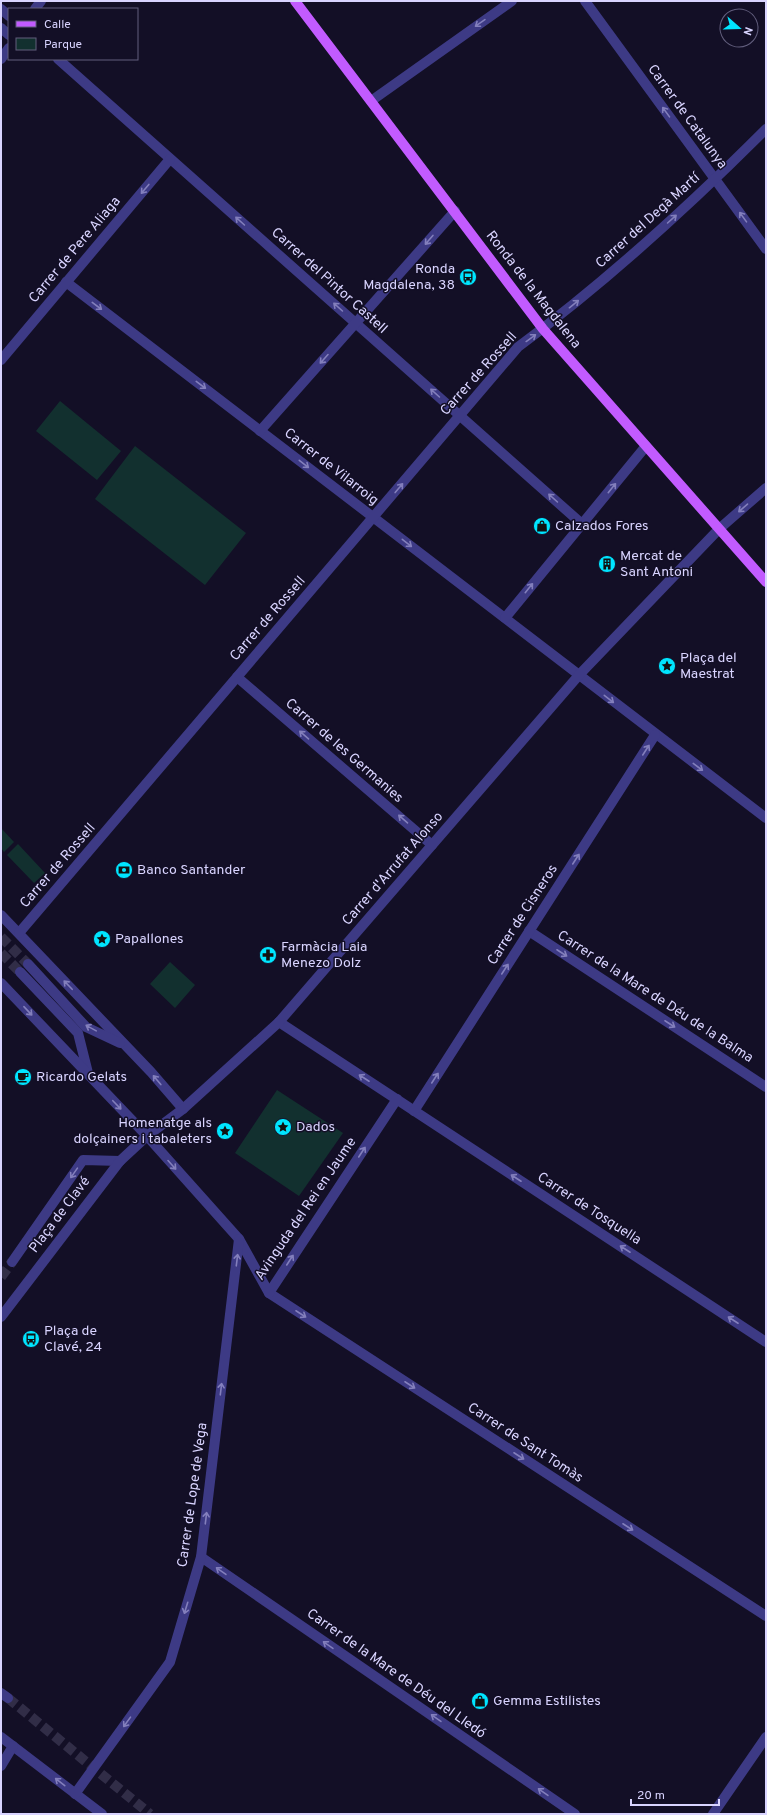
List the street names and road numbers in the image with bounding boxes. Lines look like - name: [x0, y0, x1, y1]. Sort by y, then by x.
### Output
- street label: Carrer de Catalunya: [643, 61, 731, 173]
- street label: Carrer del Degà Martí: [592, 169, 705, 272]
- street label: Carrer de Pere Aliaga: [26, 193, 124, 307]
- street label: Carrer del Pintor Castell: [267, 224, 391, 338]
- street label: Ronda de la Magdalena: [482, 228, 584, 352]
- street label: Carrer de Rossell: [437, 329, 521, 419]
- street label: Carrer de Vilarroig: [280, 425, 382, 509]
- street label: Carrer de Rossell: [227, 573, 309, 665]
- street label: Carrer de les Germanies: [282, 695, 406, 807]
- street label: Carrer d'Arrufat Alonso: [339, 808, 447, 929]
- street label: Carrer de Rossell: [17, 820, 99, 912]
- street label: Carrer de Cisneros: [484, 862, 562, 968]
- street label: Carrer de la Mare de Déu de la Balma: [554, 927, 756, 1067]
- street label: Avinguda del Rei en Jaume: [252, 1134, 360, 1284]
- street label: Carrer de Tosquella: [534, 1169, 644, 1249]
- street label: Plaça de Clavé: [26, 1174, 94, 1256]
- street label: Carrer de Sant Tomàs: [464, 1399, 586, 1487]
- street label: Carrer de Lope de Vega: [174, 1422, 212, 1568]
- street label: Carrer de la Mare de Déu del Lledó: [303, 1605, 489, 1743]

